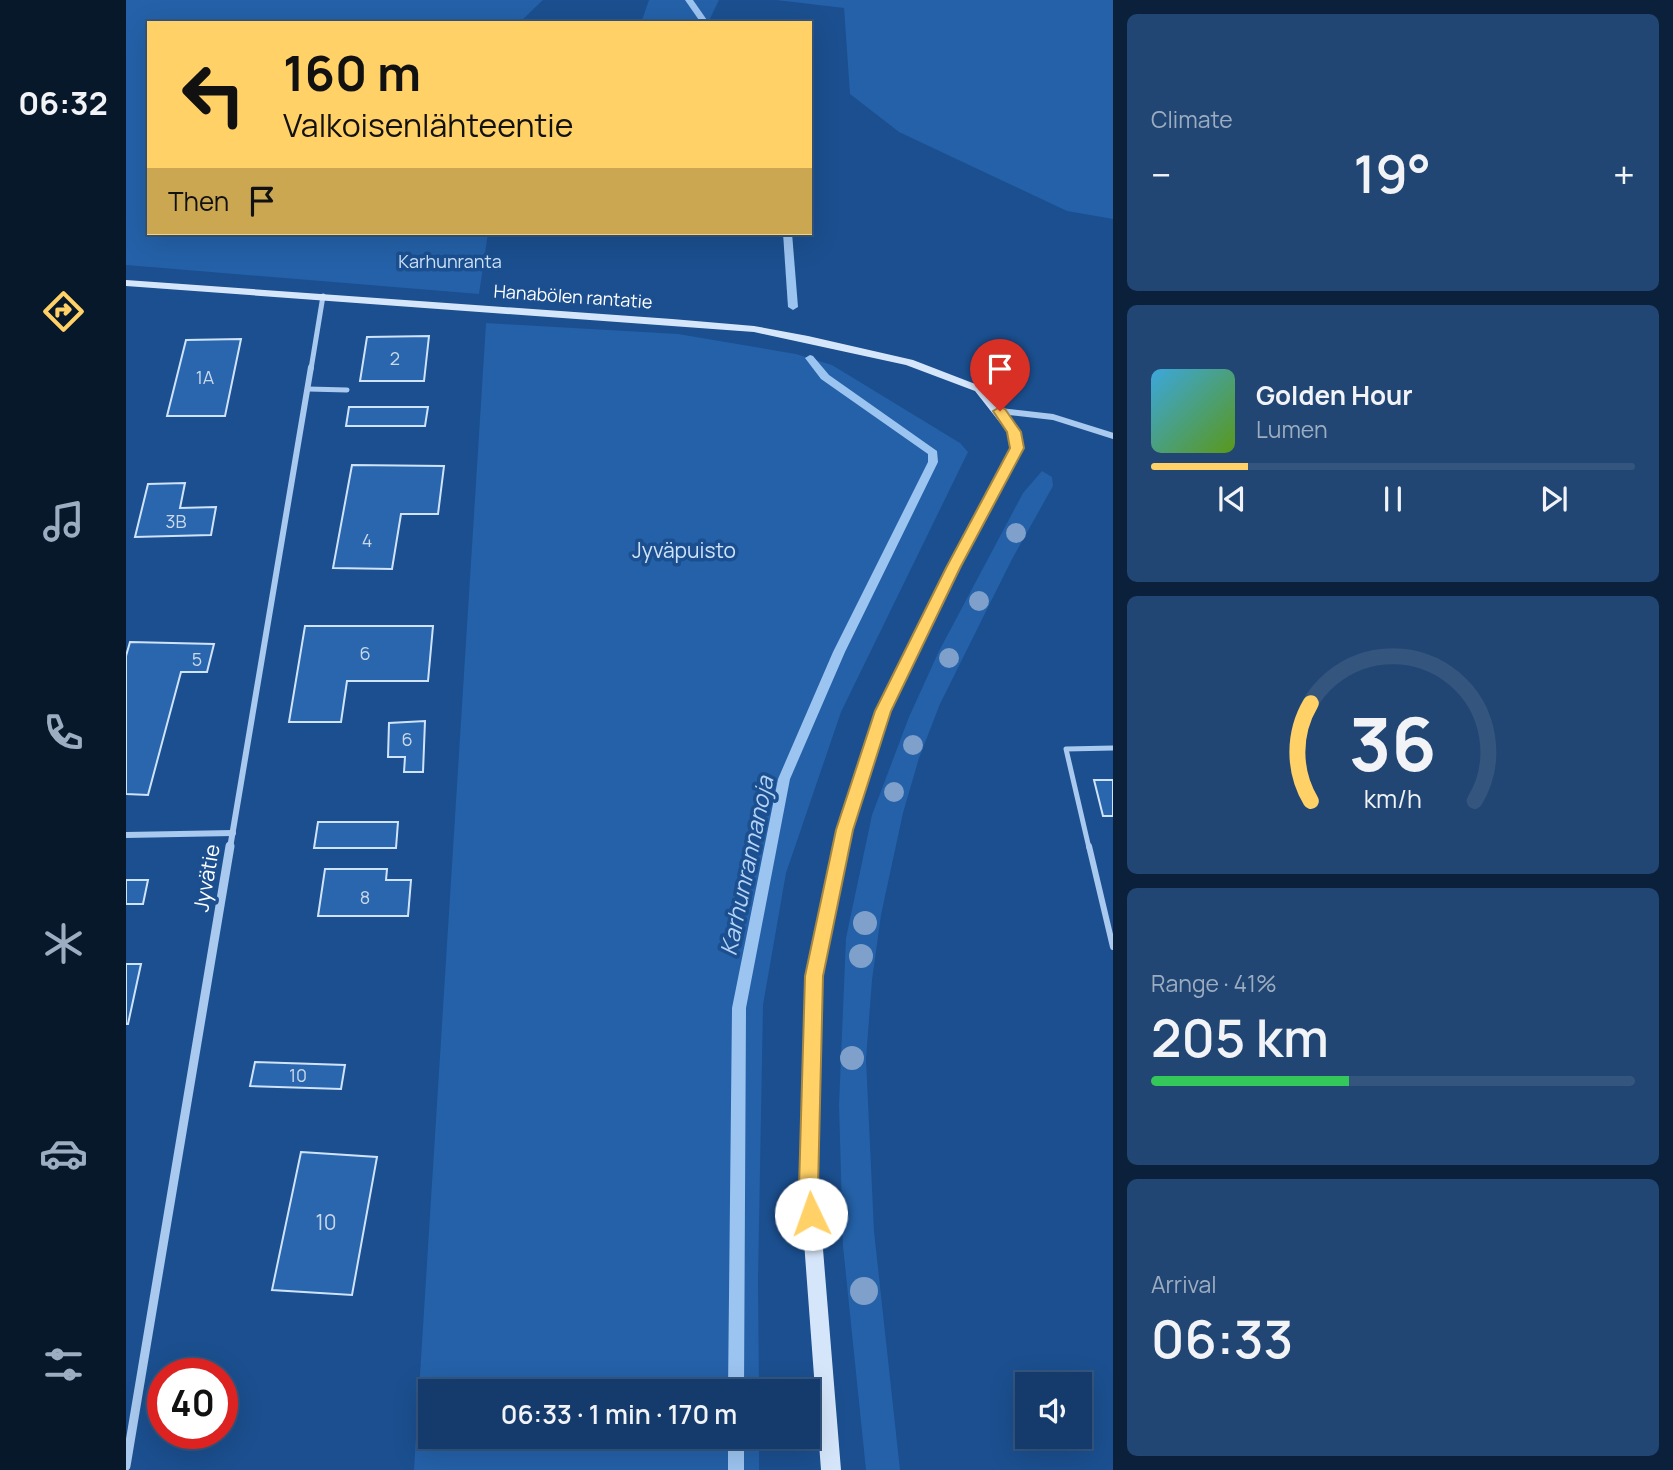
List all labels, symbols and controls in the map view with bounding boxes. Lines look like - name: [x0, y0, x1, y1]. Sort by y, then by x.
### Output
- text: 160 m: [283, 39, 421, 106]
- icon: left: [168, 49, 259, 140]
- text: 06:32: [18, 81, 108, 125]
- text: Valkoisenlähteentie: [283, 103, 573, 147]
- text: Climate: [1151, 103, 1233, 135]
- text: 19°: [1353, 138, 1431, 209]
- text: −: [1151, 148, 1172, 200]
- text: +: [1613, 148, 1635, 200]
- icon: arrive: [243, 182, 281, 220]
- text: Then: [168, 183, 229, 219]
- park label: Karhunranta: [398, 249, 502, 273]
- street label: Hanabölen rantatie: [493, 278, 653, 314]
- icon: directions: [39, 287, 88, 336]
- pin: [970, 339, 1030, 411]
- house number: 2: [390, 346, 400, 370]
- icon: arrive: [981, 350, 1019, 388]
- house number: 1A: [196, 365, 215, 389]
- text: Golden Hour: [1256, 377, 1413, 413]
- text: Lumen: [1256, 413, 1328, 445]
- icon: previous: [1213, 480, 1251, 518]
- icon: pause: [1374, 480, 1412, 518]
- icon: next: [1535, 480, 1573, 518]
- icon: music: [39, 497, 88, 546]
- house number: 3B: [166, 509, 187, 533]
- house number: 4: [362, 528, 372, 552]
- park label: Jyväpuisto: [632, 536, 736, 564]
- house number: 6: [359, 641, 371, 665]
- house number: 5: [192, 647, 202, 671]
- text: 36: [1349, 693, 1437, 793]
- icon: phone: [39, 708, 88, 757]
- house number: 6: [401, 727, 413, 751]
- water label: Karhunrannanoja: [711, 772, 781, 958]
- text: km/h: [1364, 781, 1422, 816]
- street label: Jyvätie: [186, 842, 226, 914]
- house number: 8: [360, 885, 370, 909]
- icon: climate: [39, 919, 88, 968]
- text: Range · 41%: [1151, 967, 1277, 999]
- text: 205 km: [1151, 1002, 1329, 1073]
- house number: 10: [289, 1063, 307, 1087]
- icon: car: [39, 1129, 88, 1178]
- position arrow: [774, 1177, 848, 1251]
- house number: 10: [316, 1208, 337, 1236]
- text: Arrival: [1151, 1268, 1217, 1300]
- text: 06:33: [1151, 1303, 1293, 1374]
- icon: filters: [39, 1340, 88, 1389]
- speed limit sign: 40: [147, 1358, 238, 1449]
- map controls: [1015, 1372, 1092, 1449]
- button: sound: [1015, 1372, 1092, 1449]
- text: 06:33 · 1 min · 170 m: [501, 1396, 737, 1432]

